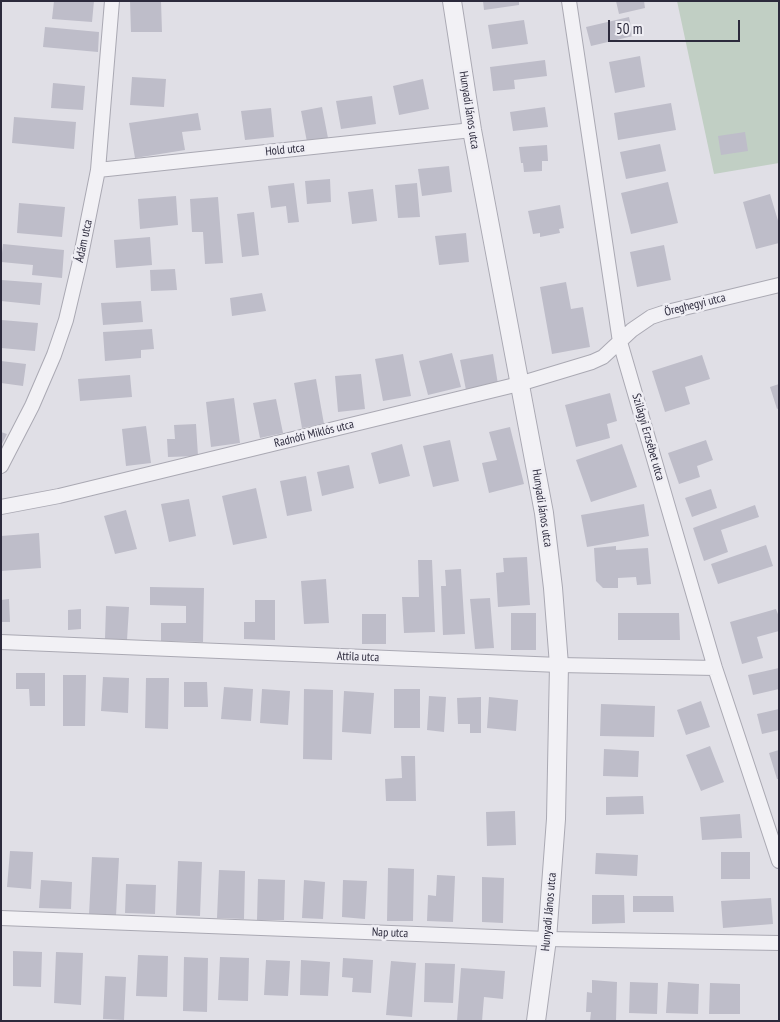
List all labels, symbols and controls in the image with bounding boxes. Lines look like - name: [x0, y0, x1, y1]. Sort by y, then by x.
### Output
- scale bar: [610, 10, 742, 42]
- text: 50 m: [616, 19, 642, 38]
- street label: Hunyadi János utca: [456, 70, 482, 150]
- street label: Hold utca: [265, 141, 305, 159]
- street label: Ádám utca: [72, 218, 96, 264]
- street label: Öreghegyi utca: [663, 290, 727, 320]
- street label: Szilágyi Erzsébet utca: [629, 392, 667, 482]
- street label: Radnóti Miklós utca: [273, 417, 355, 451]
- street label: Hunyadi János utca: [529, 468, 555, 548]
- street label: Attila utca: [337, 649, 379, 665]
- street label: Hunyadi János utca: [538, 872, 560, 952]
- street label: Nap utca: [372, 925, 408, 941]

